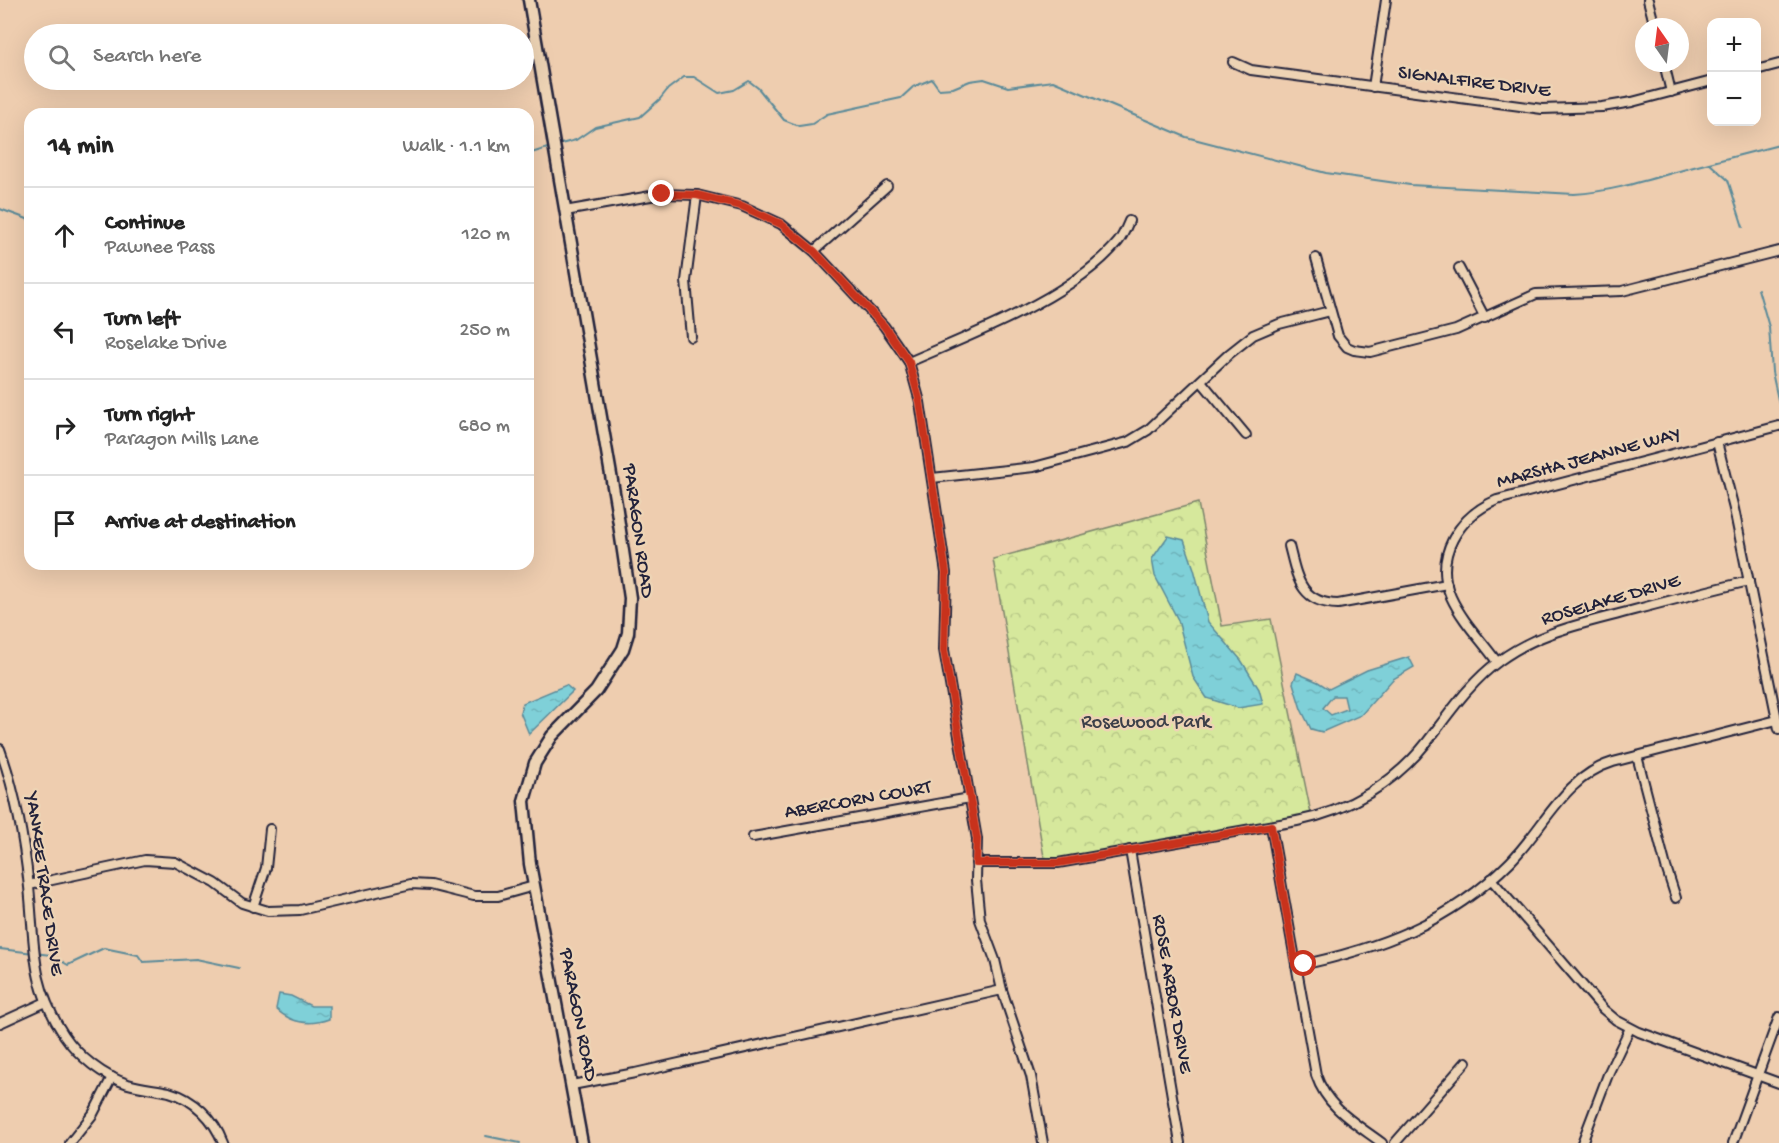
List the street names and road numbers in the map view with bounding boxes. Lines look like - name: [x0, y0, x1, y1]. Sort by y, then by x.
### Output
- street label: SIGNALFIRE DRIVE: [1396, 62, 1553, 104]
- street label: MARSHA JEANNE WAY: [1494, 423, 1684, 495]
- street label: PARAGON ROAD: [616, 462, 658, 600]
- street label: ROSELAKE DRIVE: [1539, 570, 1685, 632]
- street label: ABERCORN COURT: [783, 777, 935, 825]
- street label: YANKEE TRACE DRIVE: [18, 789, 67, 979]
- street label: ROSE ARBOR DRIVE: [1146, 913, 1197, 1077]
- street label: PARAGON ROAD: [553, 946, 601, 1084]

